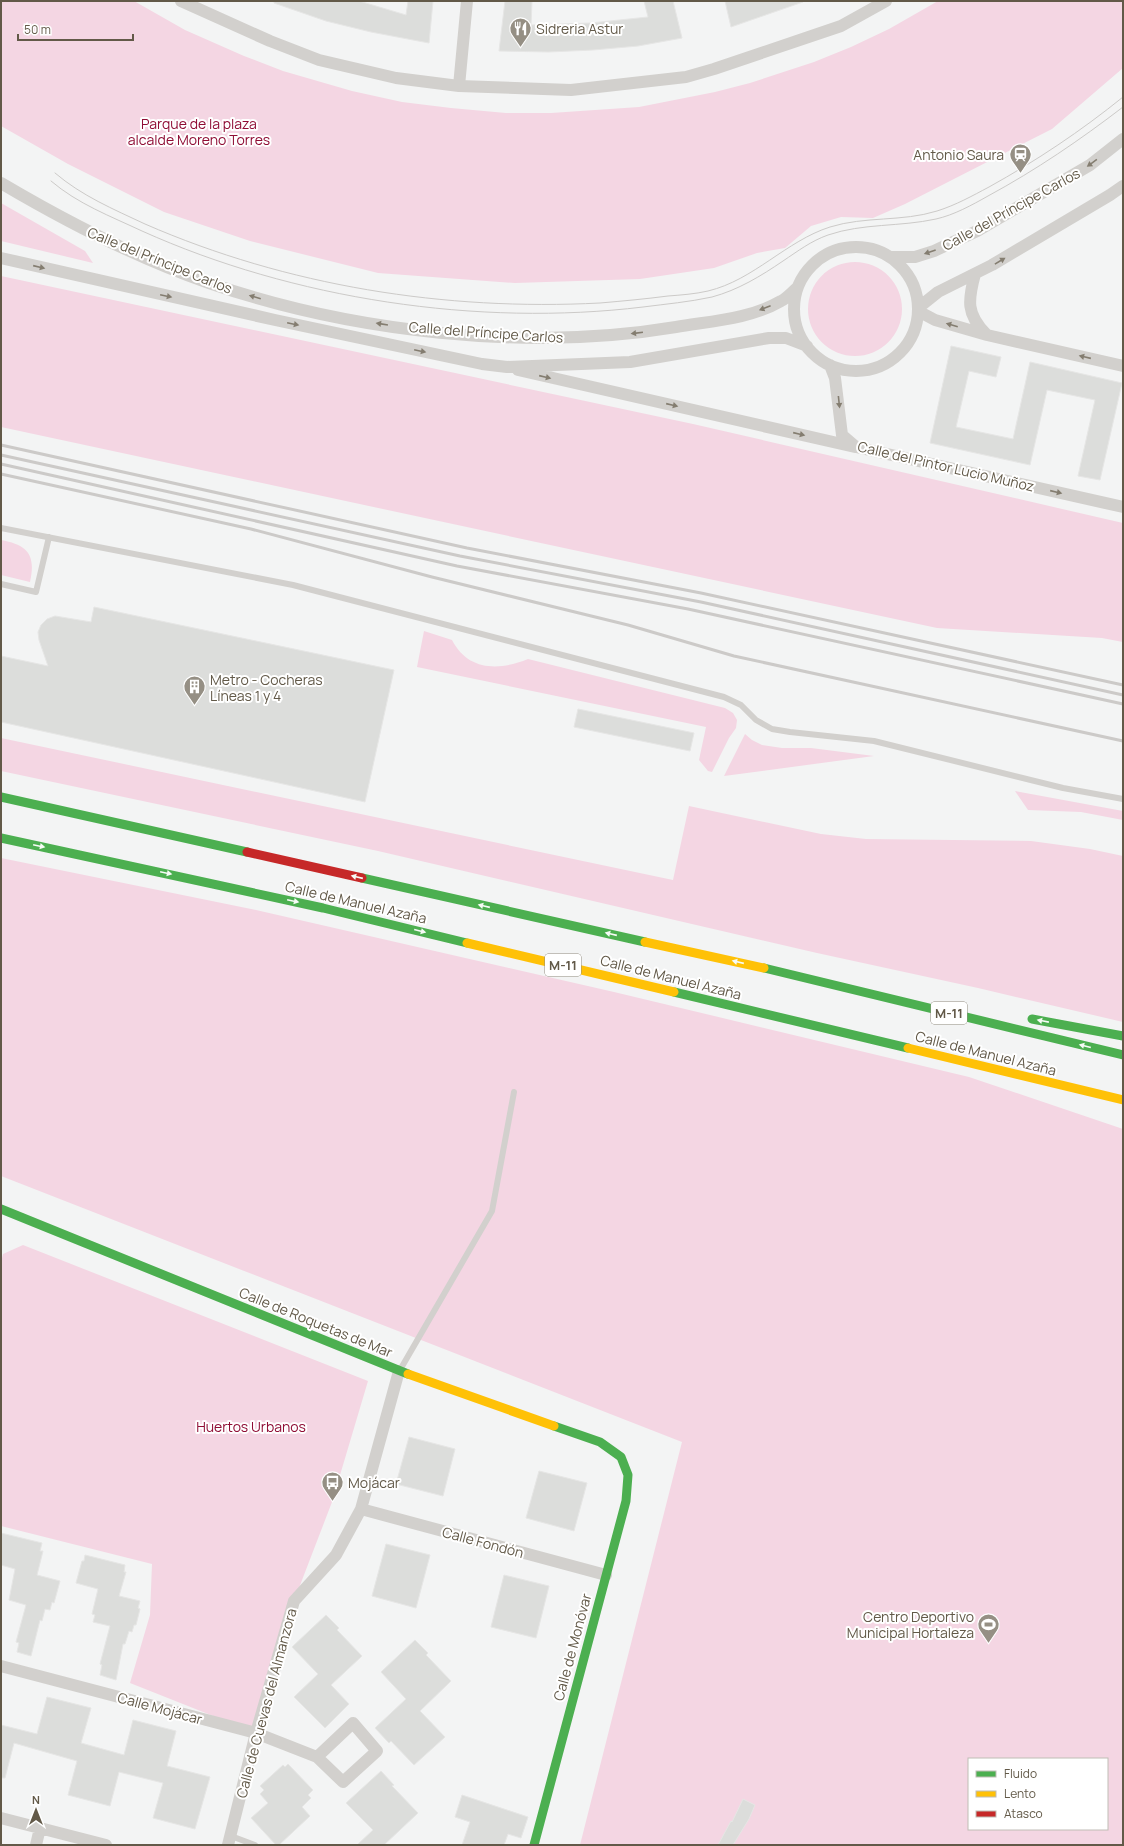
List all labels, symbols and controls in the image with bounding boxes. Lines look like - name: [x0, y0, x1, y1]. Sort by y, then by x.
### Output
- restaurant icon: Sidreria Astur: [508, 15, 534, 48]
- scale bar: [18, 16, 133, 42]
- place label: Sidreria Astur: [536, 19, 623, 38]
- text: 50 m: [24, 21, 51, 38]
- park label: Parque de la plaza alcalde Moreno Torres: [128, 114, 270, 149]
- station icon: Antonio Saura: [1007, 141, 1033, 174]
- place label: Antonio Saura: [913, 145, 1004, 164]
- one-way arrow: [1087, 159, 1098, 167]
- street label: Calle del Príncipe Carlos: [939, 163, 1083, 255]
- street label: Calle del Príncipe Carlos: [85, 222, 235, 298]
- one-way arrow: [923, 250, 935, 256]
- one-way arrow: [995, 257, 1005, 265]
- one-way arrow: [33, 265, 45, 271]
- one-way arrow: [160, 294, 172, 300]
- one-way arrow: [249, 294, 261, 300]
- one-way arrow: [758, 306, 770, 312]
- street label: Calle del Príncipe Carlos: [408, 317, 564, 347]
- one-way arrow: [287, 321, 299, 327]
- one-way arrow: [376, 321, 388, 327]
- one-way arrow: [945, 322, 957, 328]
- one-way arrow: [631, 329, 643, 336]
- one-way arrow: [414, 348, 426, 354]
- one-way arrow: [1079, 354, 1091, 360]
- one-way arrow: [539, 374, 551, 380]
- one-way arrow: [836, 396, 842, 408]
- one-way arrow: [666, 403, 678, 409]
- one-way arrow: [793, 431, 805, 437]
- street label: Calle del Pintor Lucio Muñoz: [856, 436, 1036, 496]
- one-way arrow: [1050, 489, 1062, 495]
- place label: Metro - Cocheras Líneas 1 y 4: [210, 670, 323, 705]
- building icon: Metro - Cocheras Líneas 1 y 4: [181, 674, 207, 707]
- one-way arrow: [33, 843, 45, 849]
- one-way arrow: [160, 871, 172, 877]
- one-way arrow: [351, 874, 363, 880]
- street label: Calle de Manuel Azaña: [283, 876, 429, 928]
- one-way arrow: [287, 899, 299, 905]
- one-way arrow: [478, 902, 490, 908]
- one-way arrow: [414, 928, 426, 934]
- one-way arrow: [605, 930, 617, 936]
- street label: Calle de Manuel Azaña: [598, 950, 744, 1004]
- road number: M-11: [545, 954, 581, 976]
- one-way arrow: [732, 959, 744, 965]
- road number: M-11: [931, 1002, 967, 1024]
- one-way arrow: [1037, 1018, 1050, 1024]
- street label: Calle de Manuel Azaña: [913, 1026, 1059, 1080]
- one-way arrow: [1079, 1043, 1091, 1049]
- street label: Calle de Roquetas de Mar: [236, 1282, 396, 1362]
- park label: Huertos Urbanos: [196, 1417, 306, 1436]
- bus stop icon: Mojácar: [319, 1469, 345, 1502]
- place label: Mojácar: [348, 1473, 400, 1492]
- street label: Calle Fondón: [440, 1522, 526, 1562]
- street label: Calle de Monóvar: [549, 1591, 595, 1703]
- street label: Calle de Cuevas del Almanzora: [231, 1606, 301, 1800]
- place label: Centro Deportivo Municipal Hortaleza: [847, 1607, 974, 1642]
- sports icon: Centro Deportivo Municipal Hortaleza: [976, 1611, 1002, 1644]
- street label: Calle Mojácar: [115, 1688, 205, 1728]
- legend: [968, 1758, 1108, 1830]
- text: Fluido: [1004, 1765, 1037, 1782]
- text: Lento: [1004, 1785, 1036, 1802]
- north arrow: [16, 1790, 56, 1830]
- text: N: [32, 1792, 40, 1807]
- text: Atasco: [1004, 1805, 1043, 1822]

